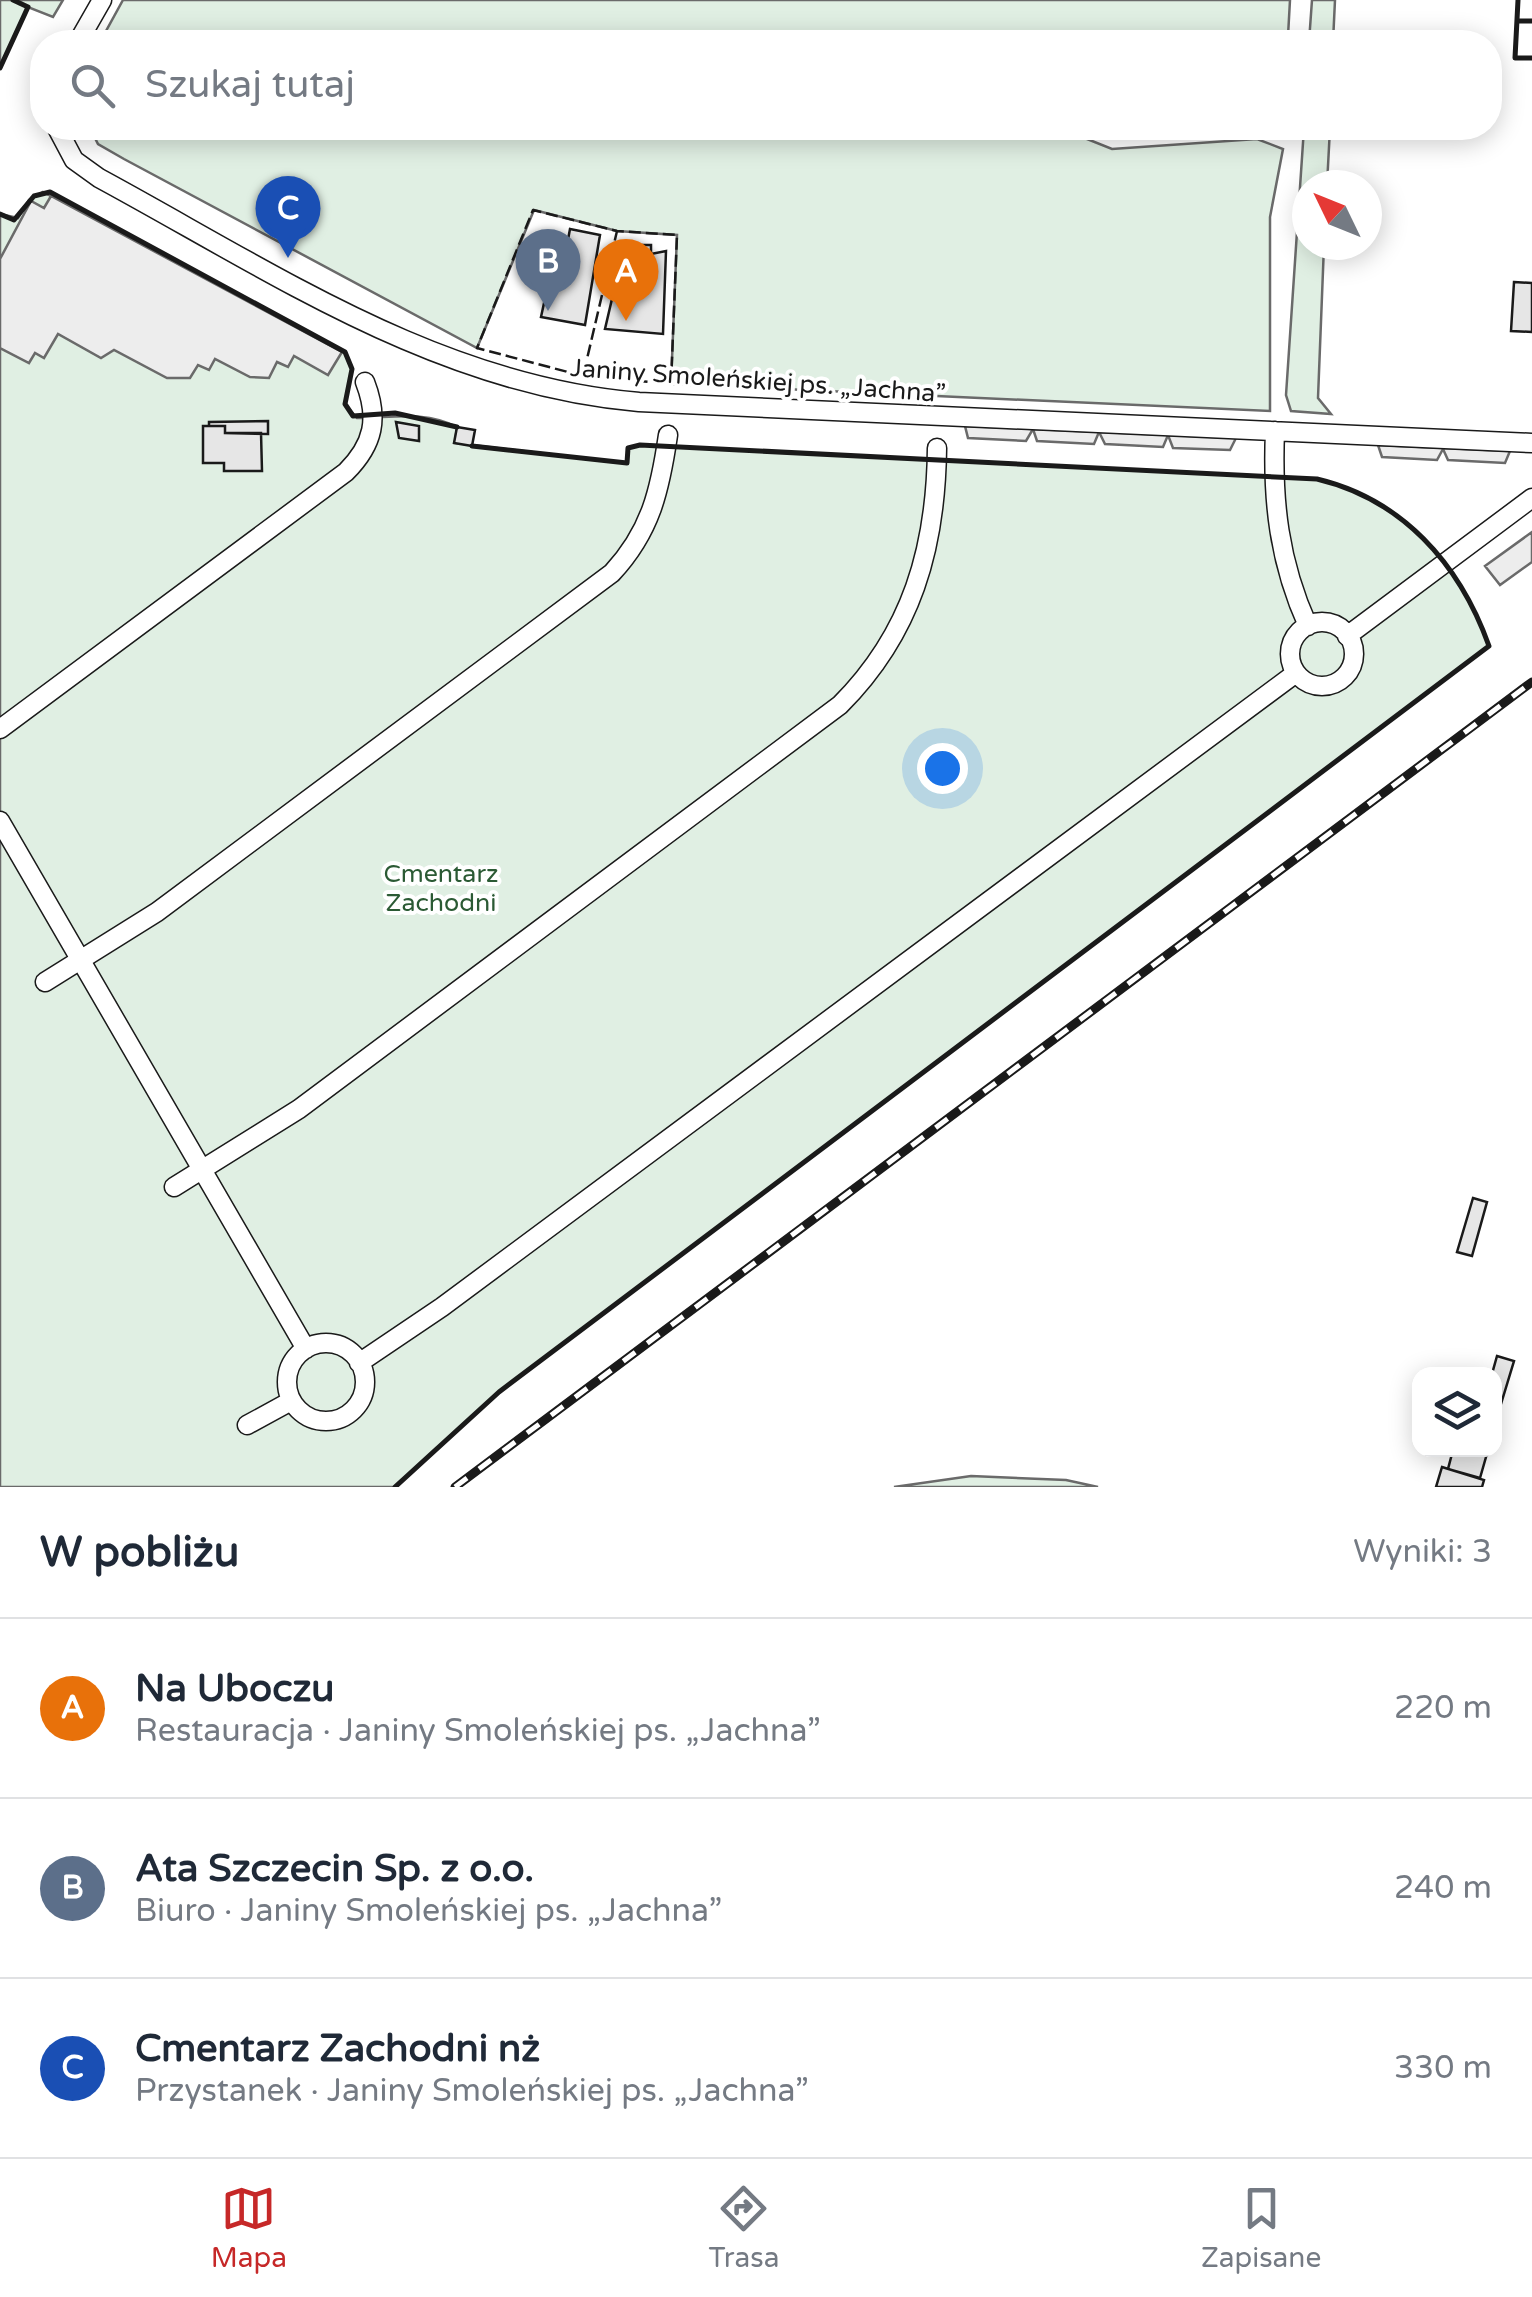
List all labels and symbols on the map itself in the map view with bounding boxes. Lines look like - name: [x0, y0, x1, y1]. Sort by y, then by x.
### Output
- north arrow: [1292, 170, 1382, 260]
- pin: C: [256, 176, 320, 258]
- pin: B: [516, 228, 580, 311]
- pin: A: [594, 238, 658, 321]
- street label: Janiny Smoleńskiej ps. „Jachna”: [569, 353, 947, 409]
- your location: [917, 743, 968, 794]
- park label: Cmentarz Zachodni: [384, 859, 498, 918]

